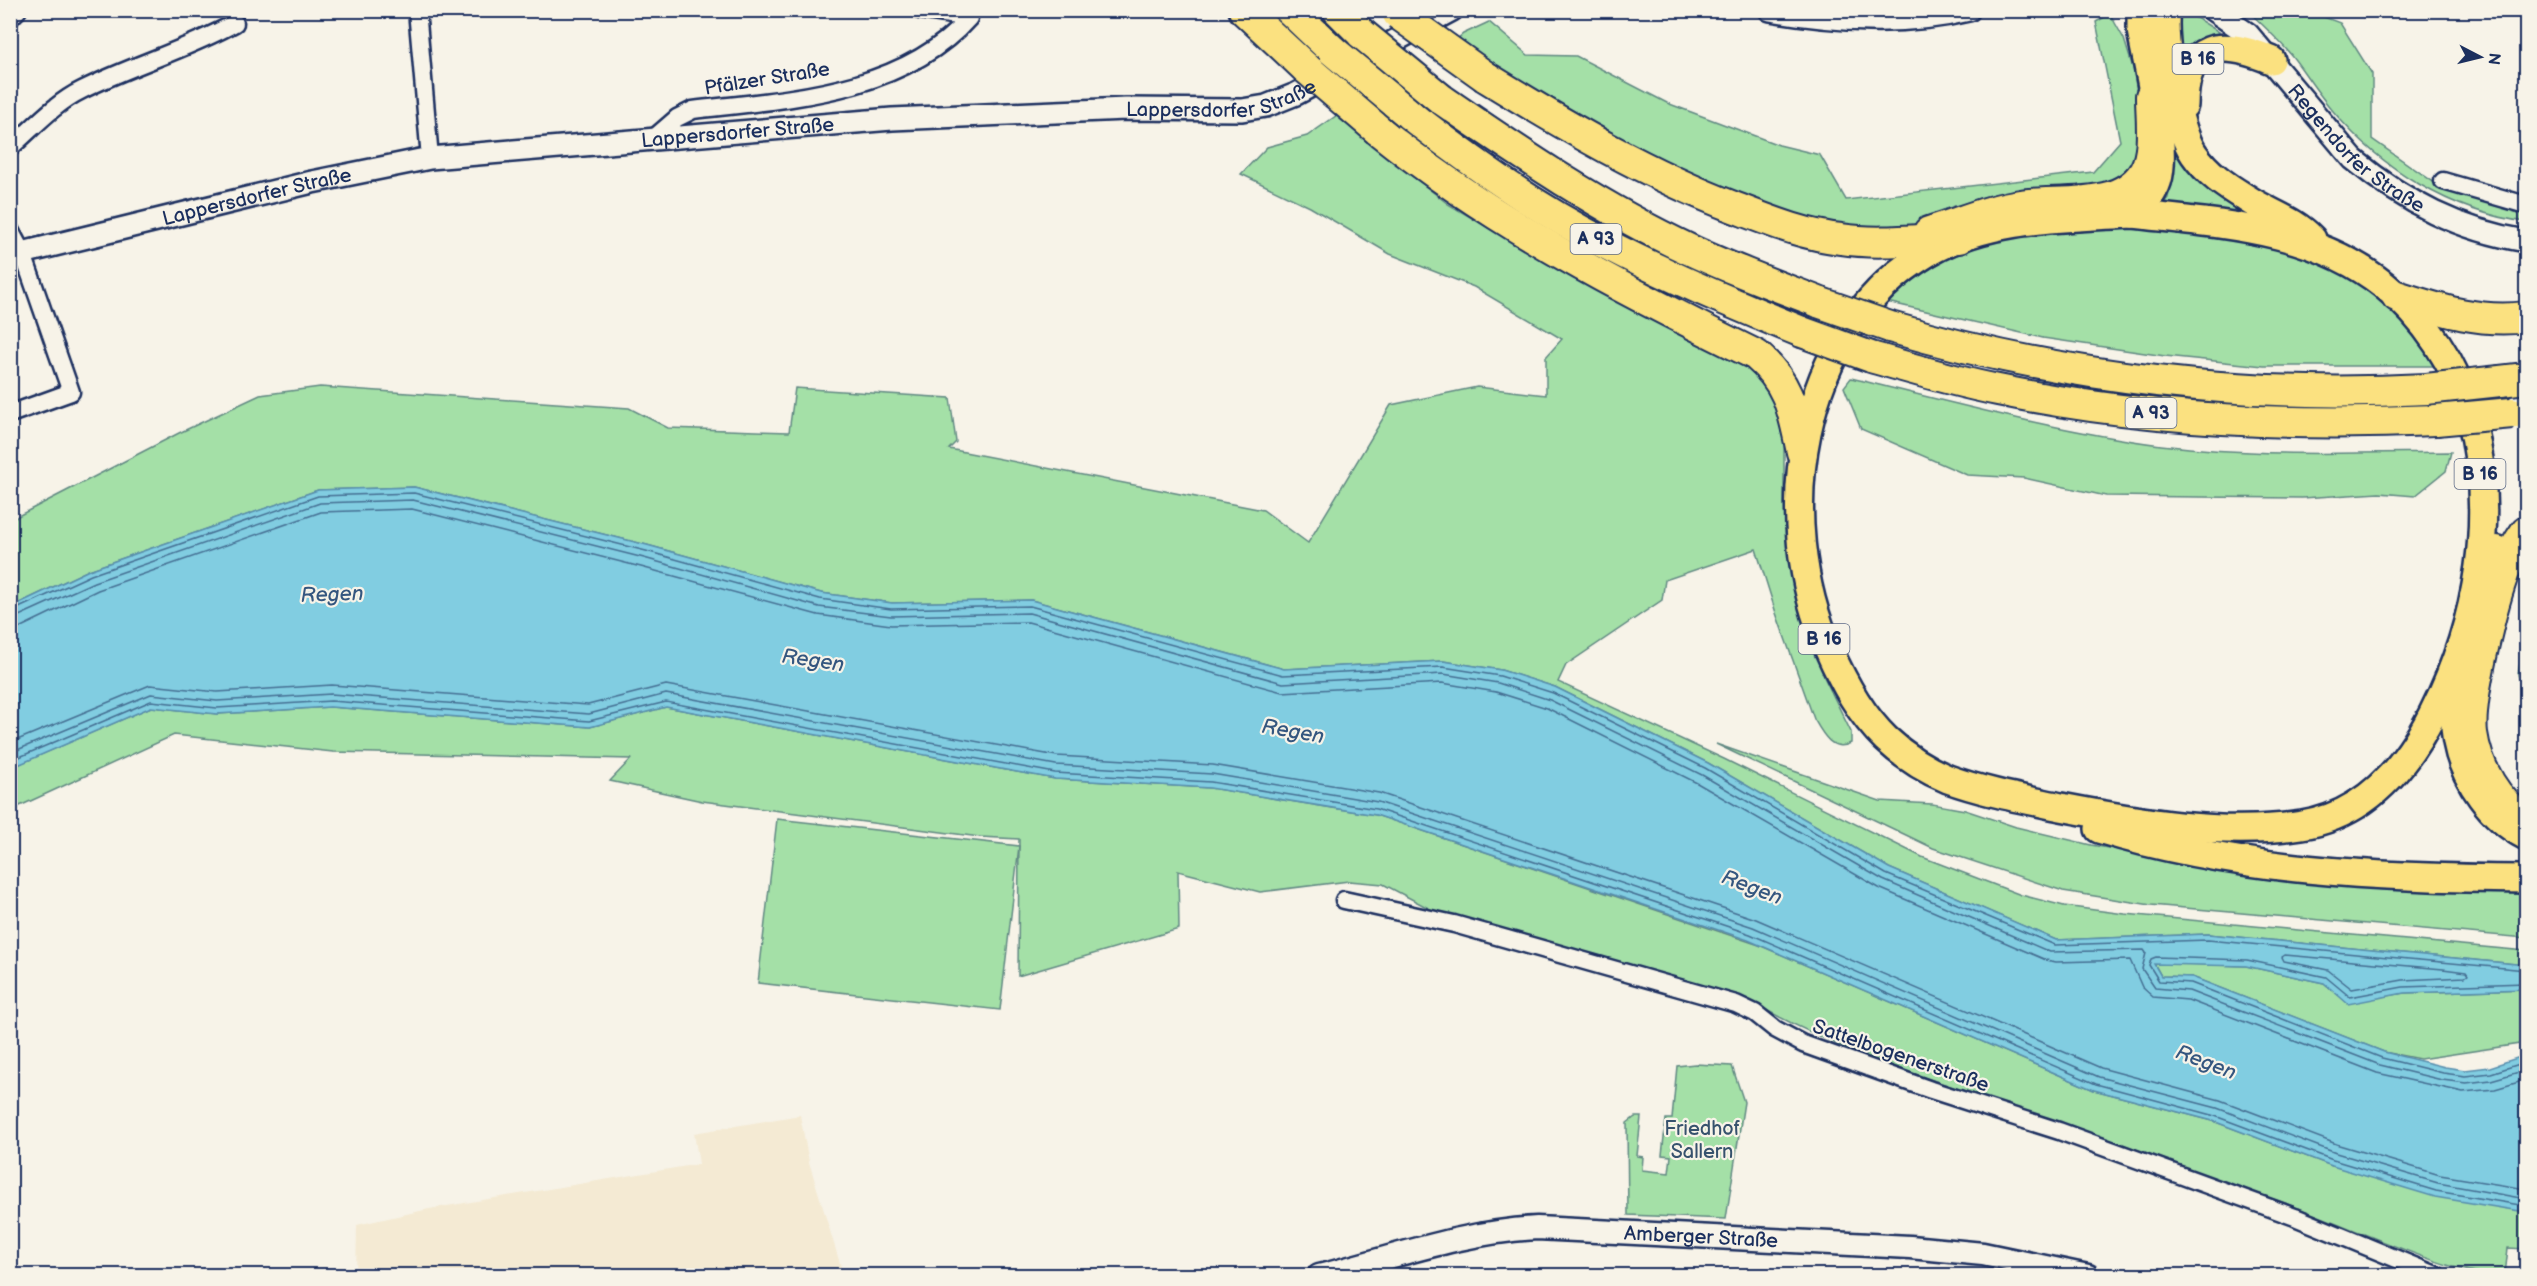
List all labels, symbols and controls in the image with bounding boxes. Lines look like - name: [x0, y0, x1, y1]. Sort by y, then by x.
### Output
- north arrow: [2450, 27, 2510, 87]
- road number: B 16: [2172, 44, 2224, 74]
- text: N: [2483, 52, 2504, 66]
- street label: Pfälzer Straße: [703, 57, 832, 101]
- street label: Lappersdorfer Straße: [1126, 74, 1321, 123]
- street label: Regendorfer Straße: [2282, 79, 2429, 218]
- street label: Lappersdorfer Straße: [640, 113, 835, 153]
- street label: Lappersdorfer Straße: [160, 163, 354, 231]
- road number: A 93: [1570, 224, 1622, 254]
- road number: A 93: [2126, 398, 2176, 428]
- road number: B 16: [2454, 459, 2506, 489]
- water label: Regen: [300, 581, 364, 608]
- road number: B 16: [1798, 624, 1850, 654]
- water label: Regen: [780, 644, 846, 677]
- water label: Regen: [1260, 714, 1326, 749]
- water label: Regen: [1718, 865, 1786, 910]
- street label: Sattelbogenerstraße: [1809, 1014, 1992, 1097]
- water label: Regen: [2172, 1040, 2240, 1085]
- park label: Friedhof Sallern: [1664, 1117, 1740, 1164]
- street label: Amberger Straße: [1624, 1221, 1779, 1253]

